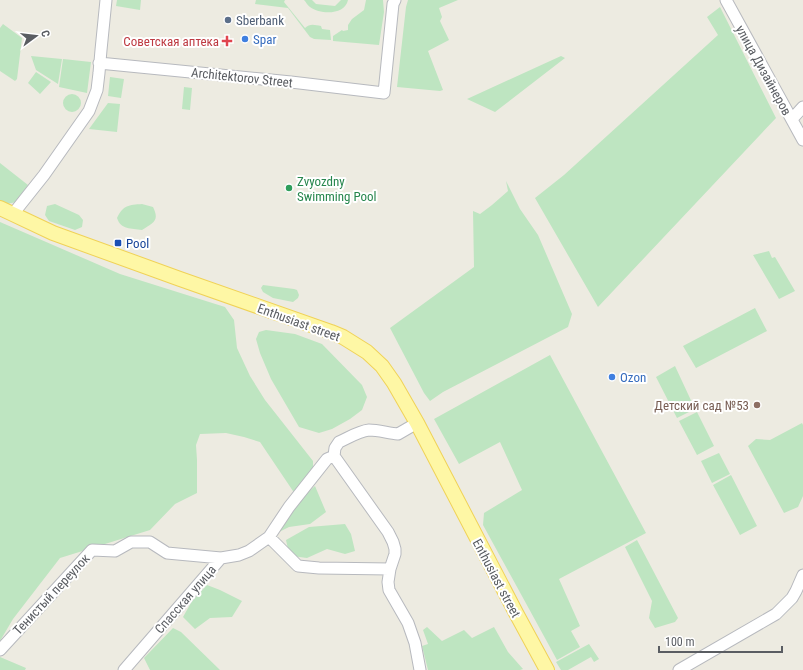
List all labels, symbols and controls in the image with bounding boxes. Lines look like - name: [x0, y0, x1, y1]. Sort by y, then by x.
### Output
- place label: Sberbank: [236, 13, 284, 28]
- marker: Sberbank: [223, 15, 233, 25]
- north arrow: [16, 16, 56, 56]
- street label: улица Дизайнеров: [733, 23, 794, 118]
- text: С: [38, 29, 52, 38]
- place label: Spar: [253, 32, 276, 47]
- place label: Советская аптека: [123, 34, 219, 49]
- marker: Spar: [240, 34, 250, 44]
- marker: Советская аптека: [222, 36, 232, 46]
- street label: Architektorov Street: [190, 65, 294, 90]
- place label: Zvyozdny Swimming Pool: [297, 174, 377, 204]
- marker: Zvyozdny Swimming Pool: [284, 183, 294, 193]
- place label: Pool: [126, 236, 149, 251]
- marker: Pool: [113, 238, 123, 248]
- street label: Enthusiast street: [256, 301, 342, 344]
- place label: Ozon: [620, 370, 646, 385]
- marker: Ozon: [607, 372, 617, 382]
- place label: Детский сад №53: [654, 398, 749, 413]
- marker: Детский сад №53: [752, 400, 762, 410]
- street label: Enthusiast street: [470, 536, 524, 620]
- street label: Тенистый переулок: [10, 550, 93, 638]
- street label: Спасская улица: [152, 562, 219, 636]
- scale bar: [659, 628, 782, 654]
- text: 100 m: [665, 635, 695, 649]

